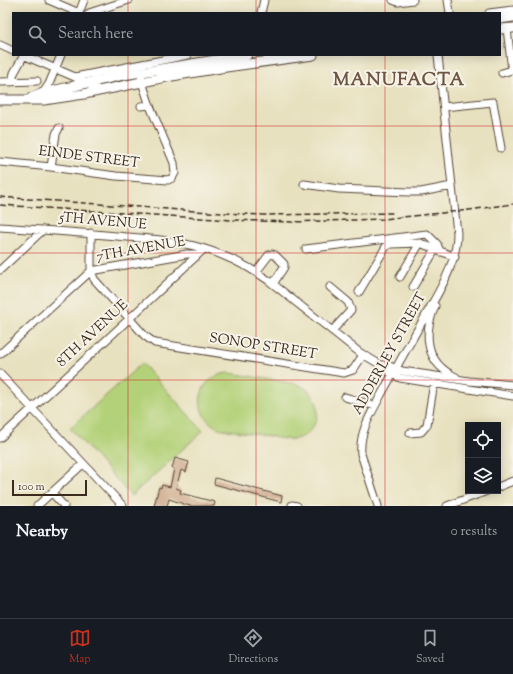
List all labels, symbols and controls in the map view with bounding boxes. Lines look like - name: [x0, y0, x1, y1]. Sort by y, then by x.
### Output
- search box: [12, 12, 501, 56]
- icon: search: [26, 23, 48, 45]
- text: Search here: [58, 24, 133, 45]
- district label: MANUFACTA: [333, 68, 465, 94]
- street label: EINDE STREET: [37, 142, 141, 174]
- street label: 5TH AVENUE: [57, 208, 148, 236]
- street label: 7TH AVENUE: [95, 232, 188, 268]
- street label: ADDERLEY STREET: [348, 289, 432, 419]
- street label: 8TH AVENUE: [53, 295, 134, 372]
- street label: SONOP STREET: [208, 329, 319, 365]
- map controls: [465, 422, 501, 494]
- button: locate: [465, 422, 501, 458]
- button: layers: [465, 458, 501, 494]
- scale bar: [12, 478, 87, 497]
- text: 100 m: [18, 479, 45, 495]
- text: Nearby: [16, 520, 68, 544]
- text: 0 results: [451, 523, 497, 541]
- tab: Map: [69, 627, 91, 667]
- tab: Directions: [229, 627, 278, 667]
- tab: Saved: [416, 627, 444, 667]

